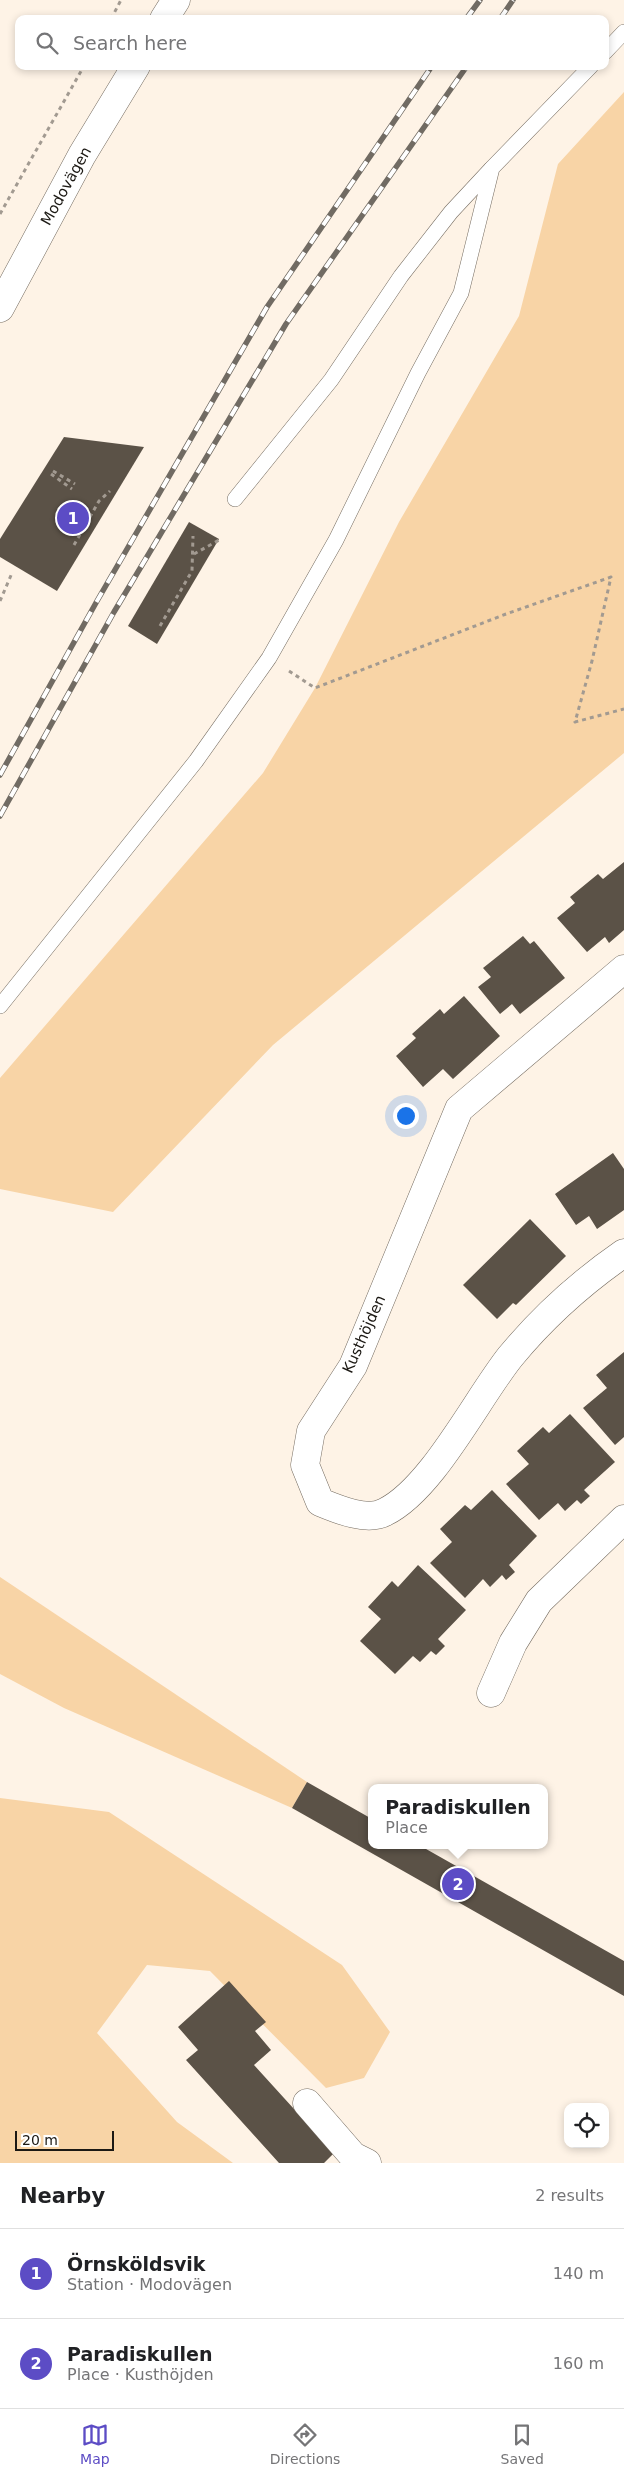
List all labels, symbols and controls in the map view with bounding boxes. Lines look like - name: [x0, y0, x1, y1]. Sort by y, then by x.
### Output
- search box: [15, 15, 609, 70]
- icon: search: [33, 29, 61, 57]
- text: Search here: [73, 32, 187, 54]
- street label: Modovägen: [37, 144, 95, 228]
- pin: 1: [57, 499, 89, 537]
- your location: [393, 1103, 419, 1129]
- street label: Kusthöjden: [339, 1292, 389, 1376]
- popup: [368, 1784, 548, 1849]
- text: Paradiskullen: [385, 1796, 531, 1818]
- text: Place: [385, 1818, 428, 1837]
- pin: 2: [442, 1865, 474, 1903]
- map controls: [564, 2103, 609, 2148]
- button: locate: [564, 2103, 609, 2148]
- scale bar: [15, 2128, 114, 2151]
- text: 20 m: [22, 2132, 58, 2148]
- text: Nearby: [20, 2184, 105, 2208]
- text: 2 results: [535, 2186, 604, 2205]
- text: Örnsköldsvik: [67, 2253, 206, 2275]
- text: 1: [30, 2264, 42, 2283]
- text: 140 m: [553, 2264, 604, 2283]
- text: Station · Modovägen: [67, 2275, 232, 2294]
- text: Paradiskullen: [67, 2343, 212, 2365]
- text: 2: [30, 2354, 42, 2373]
- text: 160 m: [553, 2354, 604, 2373]
- text: Place · Kusthöjden: [67, 2365, 214, 2384]
- tab: Map: [80, 2421, 110, 2467]
- tab: Directions: [270, 2421, 340, 2467]
- tab: Saved: [501, 2421, 544, 2467]

